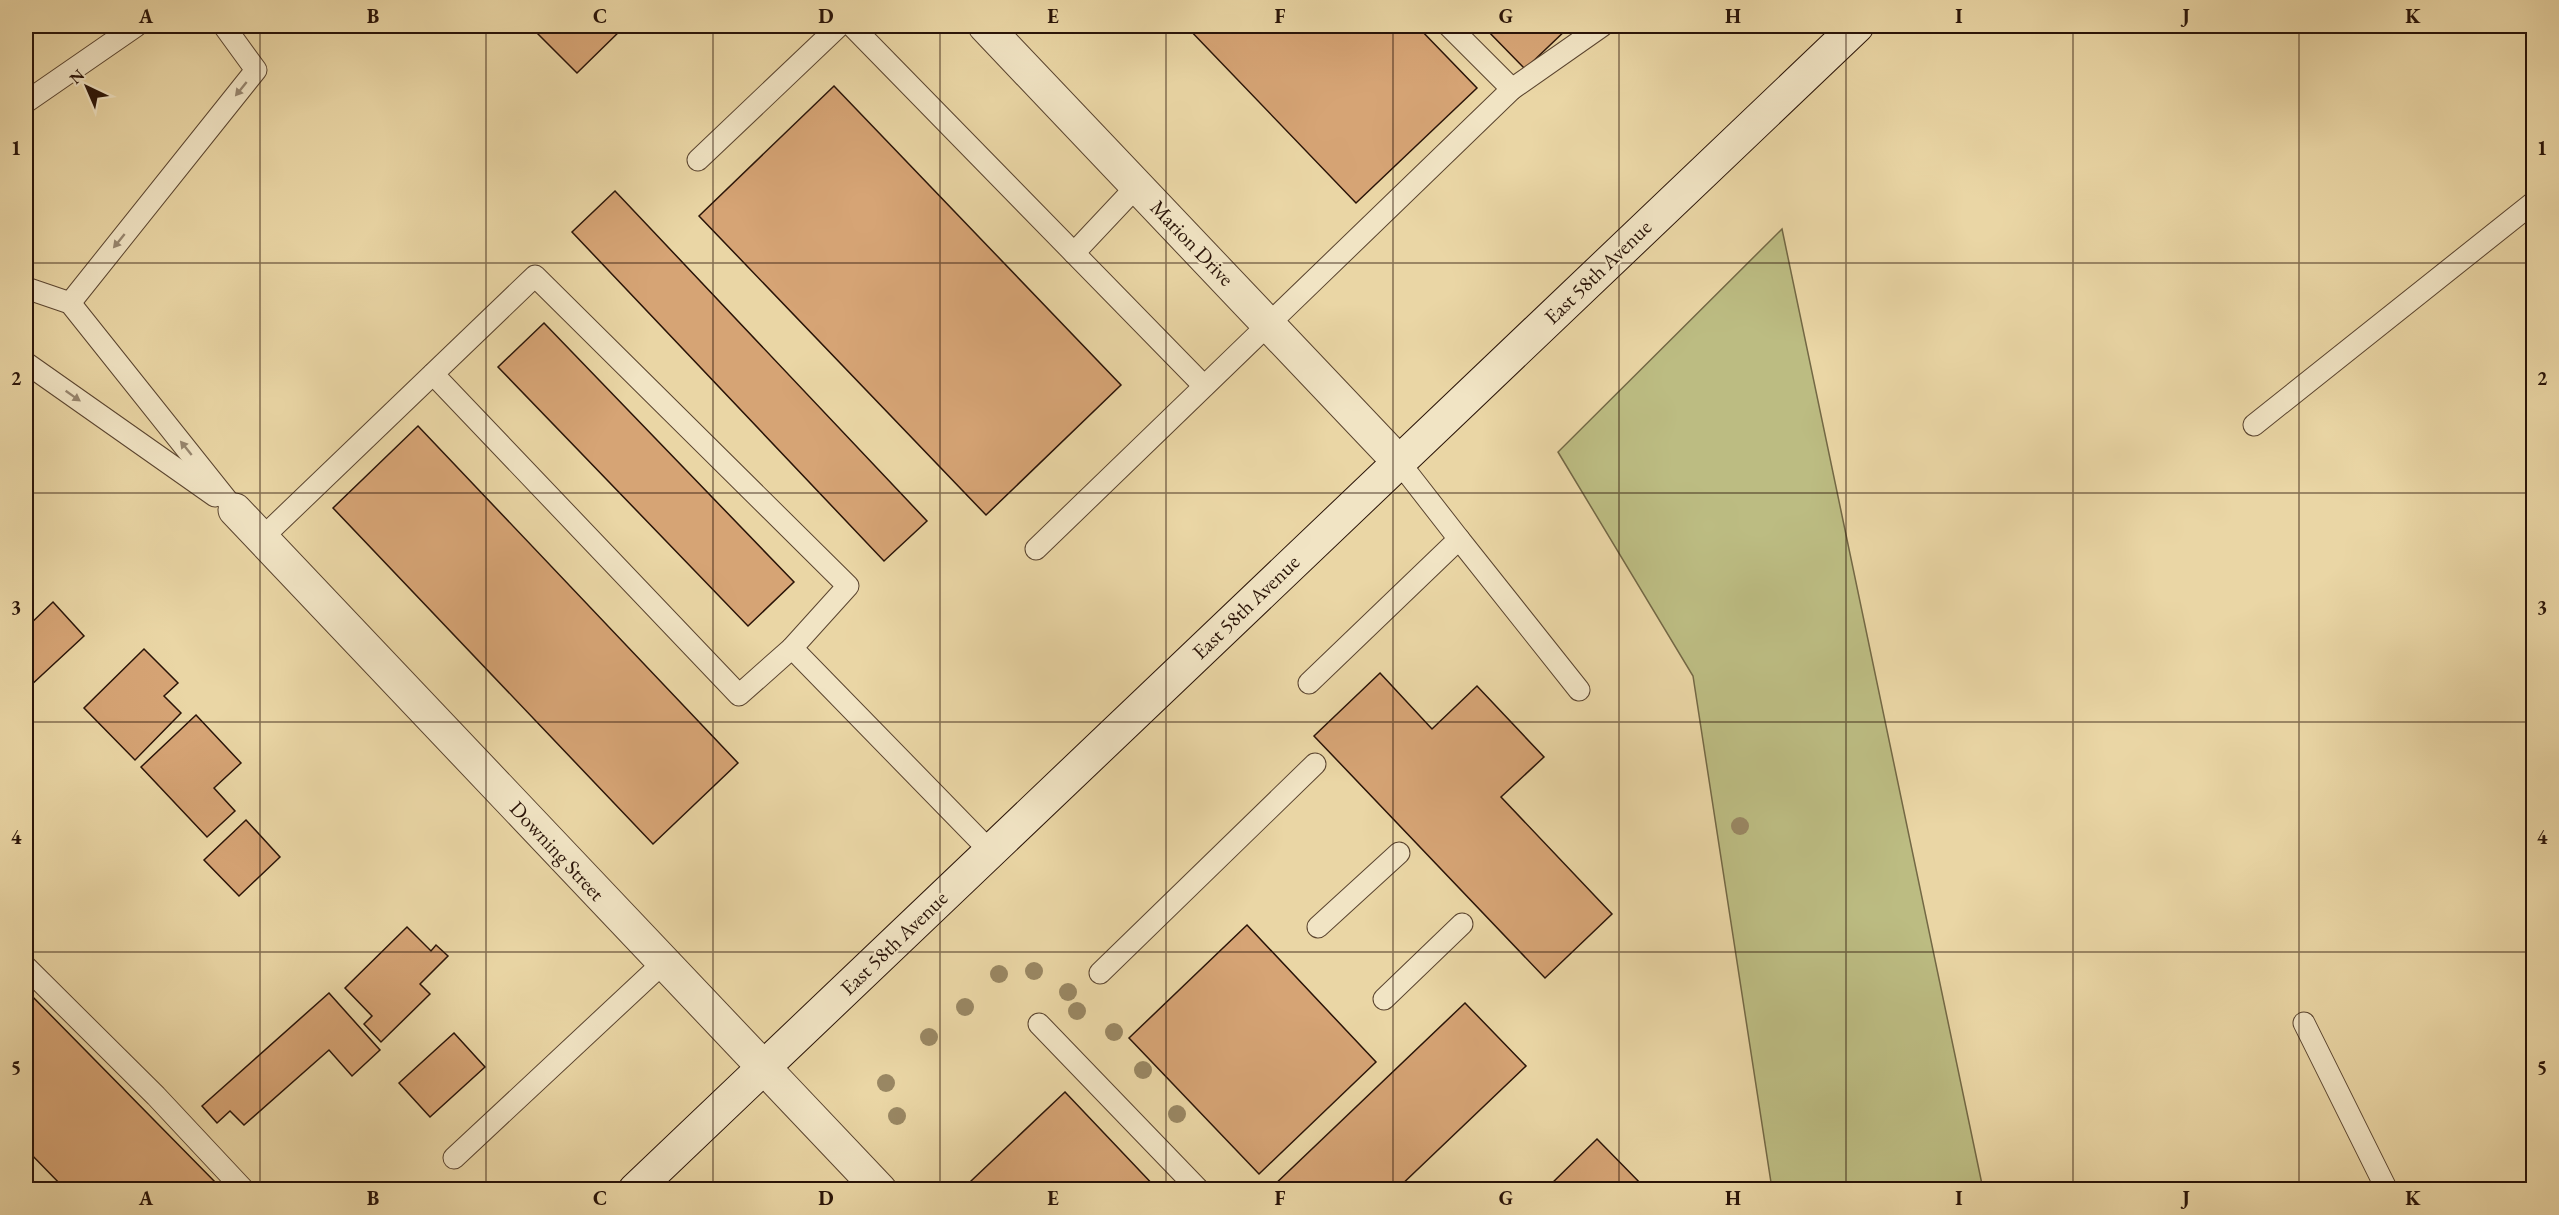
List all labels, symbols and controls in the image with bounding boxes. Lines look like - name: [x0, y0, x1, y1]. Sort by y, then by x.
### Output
- text: A: [138, 3, 154, 29]
- text: B: [367, 3, 379, 29]
- text: C: [593, 3, 607, 29]
- text: D: [818, 3, 834, 29]
- text: E: [1047, 3, 1059, 29]
- text: F: [1275, 3, 1286, 29]
- text: G: [1499, 3, 1513, 29]
- text: H: [1725, 3, 1741, 29]
- text: I: [1955, 3, 1963, 29]
- text: J: [2180, 3, 2190, 29]
- text: K: [2405, 3, 2421, 29]
- north arrow: [57, 57, 117, 117]
- text: N: [65, 64, 89, 89]
- one-way arrow: [235, 81, 248, 97]
- text: 1: [11, 135, 21, 161]
- text: 1: [2537, 135, 2547, 161]
- street label: Marion Drive: [1145, 194, 1240, 291]
- street label: East 58th Avenue: [1538, 214, 1657, 330]
- one-way arrow: [114, 234, 126, 249]
- text: 2: [11, 365, 22, 391]
- text: 2: [2537, 365, 2548, 391]
- one-way arrow: [65, 390, 81, 402]
- one-way arrow: [179, 440, 192, 456]
- street label: East 58th Avenue: [1186, 549, 1305, 665]
- text: 3: [11, 594, 21, 620]
- text: 3: [2537, 594, 2547, 620]
- street label: Downing Street: [504, 795, 611, 907]
- text: 4: [11, 824, 22, 850]
- text: 4: [2537, 824, 2548, 850]
- street label: East 58th Avenue: [834, 885, 953, 1001]
- text: 5: [11, 1054, 21, 1080]
- text: 5: [2537, 1054, 2547, 1080]
- text: A: [138, 1185, 154, 1211]
- text: B: [367, 1185, 379, 1211]
- text: C: [593, 1185, 607, 1211]
- text: D: [818, 1185, 834, 1211]
- text: E: [1047, 1185, 1059, 1211]
- text: F: [1275, 1185, 1286, 1211]
- text: G: [1499, 1185, 1513, 1211]
- text: H: [1725, 1185, 1741, 1211]
- text: I: [1955, 1185, 1963, 1211]
- text: J: [2180, 1185, 2190, 1211]
- text: K: [2405, 1185, 2421, 1211]

